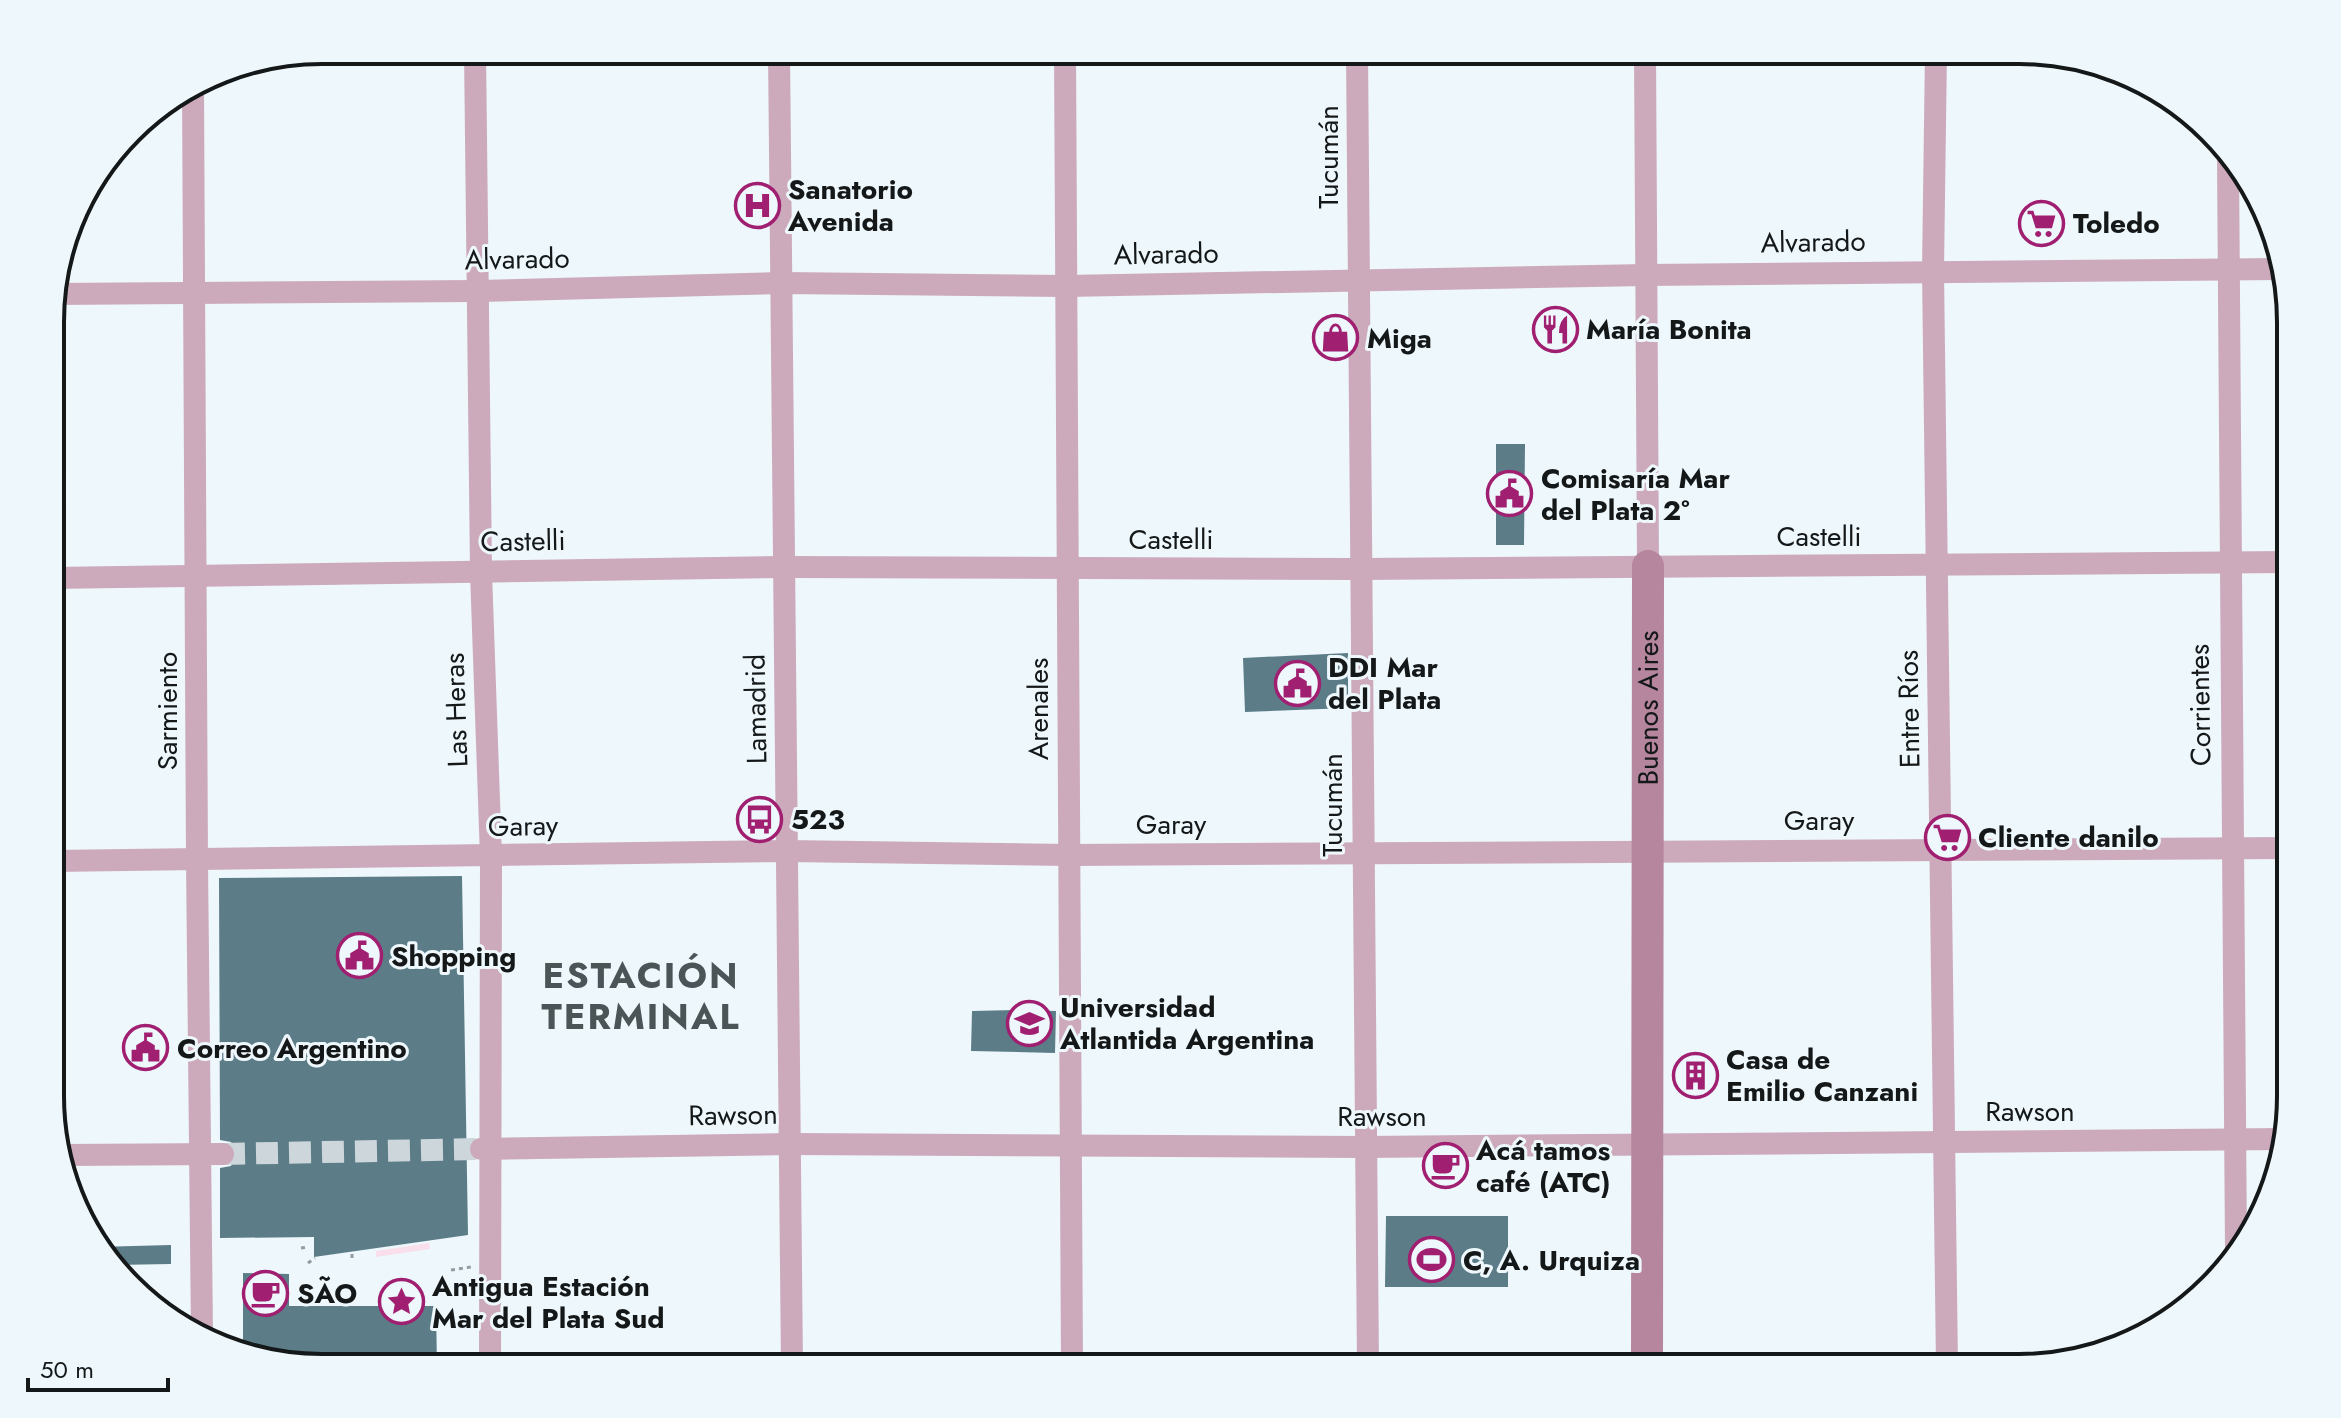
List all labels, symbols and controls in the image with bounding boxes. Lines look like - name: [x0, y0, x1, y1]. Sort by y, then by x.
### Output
- street label: Tucumán: [1308, 105, 1349, 209]
- place label: Sanatorio Avenida: [787, 169, 913, 242]
- hospital icon: Sanatorio Avenida: [733, 181, 781, 229]
- supermarket icon: Toledo: [2018, 199, 2066, 247]
- place label: Toledo: [2073, 203, 2160, 244]
- street label: Alvarado: [1760, 221, 1866, 263]
- street label: Alvarado: [1113, 233, 1219, 275]
- street label: Alvarado: [464, 238, 570, 280]
- restaurant icon: María Bonita: [1531, 305, 1579, 353]
- place label: María Bonita: [1586, 309, 1752, 350]
- shop icon: Miga: [1312, 314, 1360, 362]
- place label: Miga: [1367, 318, 1432, 359]
- place label: Comisaría Mar del Plata 2°: [1541, 458, 1730, 531]
- public building icon: Comisaría Mar del Plata 2°: [1486, 470, 1534, 518]
- street label: Castelli: [1776, 516, 1862, 557]
- street label: Castelli: [1128, 519, 1214, 560]
- street label: Castelli: [480, 520, 566, 562]
- street label: Buenos Aires: [1627, 630, 1668, 786]
- street label: Corrientes: [2178, 643, 2222, 767]
- place label: DDI Mar del Plata: [1328, 647, 1441, 720]
- street label: Entre Ríos: [1887, 649, 1931, 769]
- street label: Sarmiento: [147, 652, 188, 770]
- street label: Las Heras: [434, 652, 478, 768]
- street label: Lamadrid: [735, 654, 777, 764]
- street label: Arenales: [1018, 658, 1059, 760]
- public building icon: DDI Mar del Plata: [1273, 659, 1321, 707]
- street label: Tucumán: [1312, 753, 1353, 857]
- bus stop icon: 523: [736, 795, 784, 843]
- place label: 523: [791, 799, 845, 840]
- street label: Garay: [1784, 800, 1855, 841]
- street label: Garay: [1136, 804, 1207, 845]
- street label: Garay: [487, 805, 559, 847]
- supermarket icon: Cliente danilo: [1923, 813, 1971, 861]
- place label: Cliente danilo: [1978, 817, 2159, 858]
- public building icon: Shopping: [336, 932, 384, 980]
- place label: Shopping: [391, 936, 516, 977]
- district label: ESTACIÓN TERMINAL: [542, 949, 740, 1042]
- place label: Universidad Atlantida Argentina: [1059, 987, 1314, 1060]
- school or university icon: Universidad Atlantida Argentina: [1005, 999, 1053, 1047]
- public building icon: Correo Argentino: [122, 1024, 170, 1072]
- place label: Correo Argentino: [177, 1028, 407, 1069]
- place label: Casa de Emilio Canzani: [1726, 1039, 1918, 1112]
- building icon: Casa de Emilio Canzani: [1671, 1051, 1719, 1099]
- street label: Rawson: [1985, 1091, 2075, 1132]
- street label: Rawson: [688, 1094, 778, 1136]
- street label: Rawson: [1337, 1096, 1427, 1137]
- place label: Acá tamos café (ATC): [1475, 1130, 1611, 1203]
- cafe icon: Acá tamos café (ATC): [1421, 1142, 1469, 1190]
- sports icon: C, A. Urquiza: [1408, 1236, 1456, 1284]
- place label: C, A. Urquiza: [1463, 1240, 1640, 1281]
- place label: Antigua Estación Mar del Plata Sud: [431, 1266, 665, 1339]
- cafe icon: SÃO: [242, 1269, 290, 1317]
- place label: SÃO: [297, 1273, 357, 1314]
- place icon: Antigua Estación Mar del Plata Sud: [377, 1278, 425, 1326]
- scale bar: [28, 1342, 168, 1392]
- text: 50 m: [40, 1352, 94, 1387]

